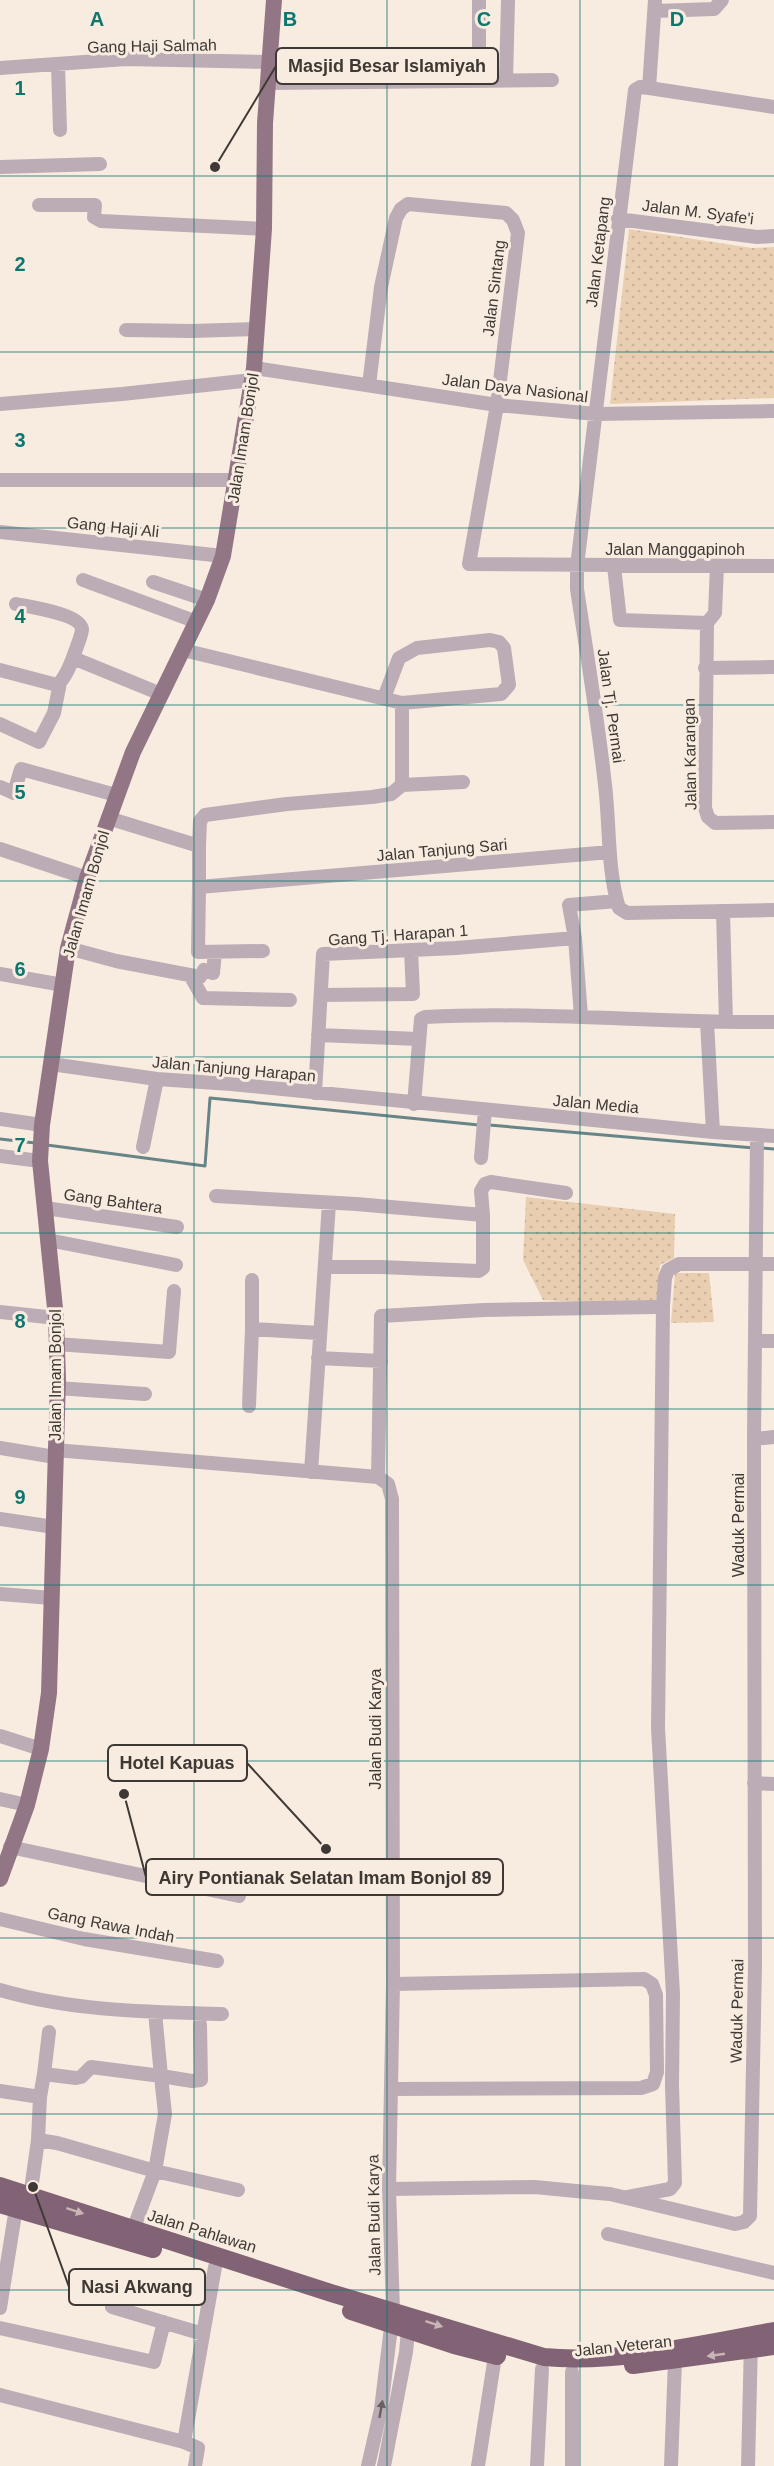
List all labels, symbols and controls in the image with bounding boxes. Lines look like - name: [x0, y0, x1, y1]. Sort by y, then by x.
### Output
- text: A: [90, 8, 104, 30]
- text: B: [283, 8, 297, 30]
- text: C: [477, 8, 491, 30]
- text: D: [670, 8, 684, 30]
- street label: Gang Haji Salmah: [87, 36, 217, 56]
- callout: Masjid Besar Islamiyah: [276, 48, 498, 84]
- text: Masjid Besar Islamiyah: [288, 56, 486, 76]
- text: 1: [14, 77, 26, 99]
- street label: Jalan Ketapang: [583, 196, 613, 308]
- street label: Jalan M. Syafe'i: [641, 197, 755, 227]
- street label: Jalan Sintang: [480, 239, 508, 337]
- text: 2: [14, 253, 26, 275]
- street label: Jalan Daya Nasional: [441, 371, 589, 405]
- street label: Jalan Imam Bonjol: [224, 372, 262, 504]
- text: 3: [14, 429, 26, 451]
- street label: Gang Haji Ali: [66, 514, 160, 540]
- street label: Jalan Manggapinoh: [605, 541, 745, 558]
- text: 4: [14, 605, 26, 627]
- street label: Jalan Tj. Permai: [595, 648, 627, 764]
- street label: Jalan Karangan: [681, 698, 699, 810]
- text: 5: [14, 781, 26, 803]
- street label: Jalan Imam Bonjol: [60, 828, 112, 960]
- street label: Jalan Tanjung Sari: [376, 836, 508, 864]
- street label: Gang Tj. Harapan 1: [327, 922, 469, 948]
- text: 6: [14, 958, 26, 980]
- street label: Jalan Tanjung Harapan: [151, 1053, 317, 1085]
- street label: Jalan Media: [552, 1092, 640, 1116]
- text: 7: [14, 1134, 26, 1156]
- street label: Gang Bahtera: [62, 1186, 164, 1216]
- street label: Jalan Imam Bonjol: [47, 1309, 64, 1441]
- text: 8: [14, 1310, 26, 1332]
- street label: Waduk Permai: [730, 1473, 747, 1577]
- text: 9: [14, 1486, 26, 1508]
- street label: Jalan Budi Karya: [367, 1668, 384, 1789]
- callout: Hotel Kapuas: [108, 1745, 247, 1781]
- text: Hotel Kapuas: [119, 1753, 235, 1773]
- callout: Airy Pontianak Selatan Imam Bonjol 89: [146, 1859, 503, 1895]
- text: Airy Pontianak Selatan Imam Bonjol 89: [158, 1868, 492, 1888]
- street label: Gang Rawa Indah: [46, 1904, 176, 1946]
- street label: Waduk Permai: [728, 1959, 746, 2063]
- street label: Jalan Budi Karya: [364, 2154, 384, 2276]
- street label: Jalan Pahlawan: [145, 2206, 259, 2256]
- one-way arrow: [66, 2207, 84, 2216]
- callout: Nasi Akwang: [69, 2269, 205, 2305]
- text: Nasi Akwang: [81, 2277, 193, 2297]
- one-way arrow: [425, 2320, 443, 2329]
- street label: Jalan Veteran: [573, 2332, 673, 2360]
- one-way arrow: [707, 2351, 726, 2360]
- one-way arrow: [376, 2399, 385, 2418]

